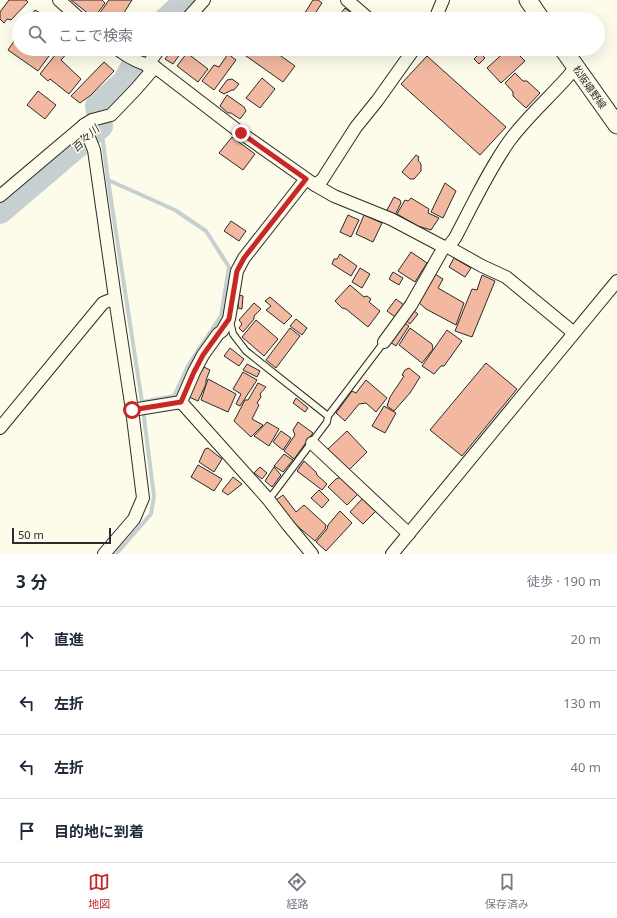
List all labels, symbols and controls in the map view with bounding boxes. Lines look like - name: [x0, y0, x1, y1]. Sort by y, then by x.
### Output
- search box: [12, 12, 605, 56]
- icon: search: [26, 23, 48, 45]
- text: ここで検索: [58, 25, 133, 45]
- street label: 松阪嬉野線: [570, 63, 610, 111]
- water label: 百々川: [68, 121, 103, 155]
- route end: [232, 124, 250, 142]
- route start: [123, 401, 141, 419]
- scale bar: [12, 526, 111, 545]
- text: 50 m: [18, 527, 44, 542]
- text: 3 分: [16, 570, 47, 593]
- text: 徒歩 · 190 m: [527, 572, 601, 590]
- icon: ahead: [16, 628, 38, 650]
- text: 直進: [54, 629, 84, 649]
- text: 20 m: [571, 630, 601, 648]
- icon: left: [16, 692, 38, 714]
- text: 左折: [54, 693, 84, 713]
- text: 130 m: [563, 694, 601, 712]
- icon: left: [16, 756, 38, 778]
- text: 左折: [54, 757, 84, 777]
- text: 40 m: [571, 758, 601, 776]
- icon: arrive: [16, 820, 38, 842]
- text: 目的地に到着: [54, 821, 144, 841]
- tab: 地図: [88, 871, 110, 911]
- tab: 経路: [286, 871, 308, 911]
- tab: 保存済み: [485, 871, 529, 911]

